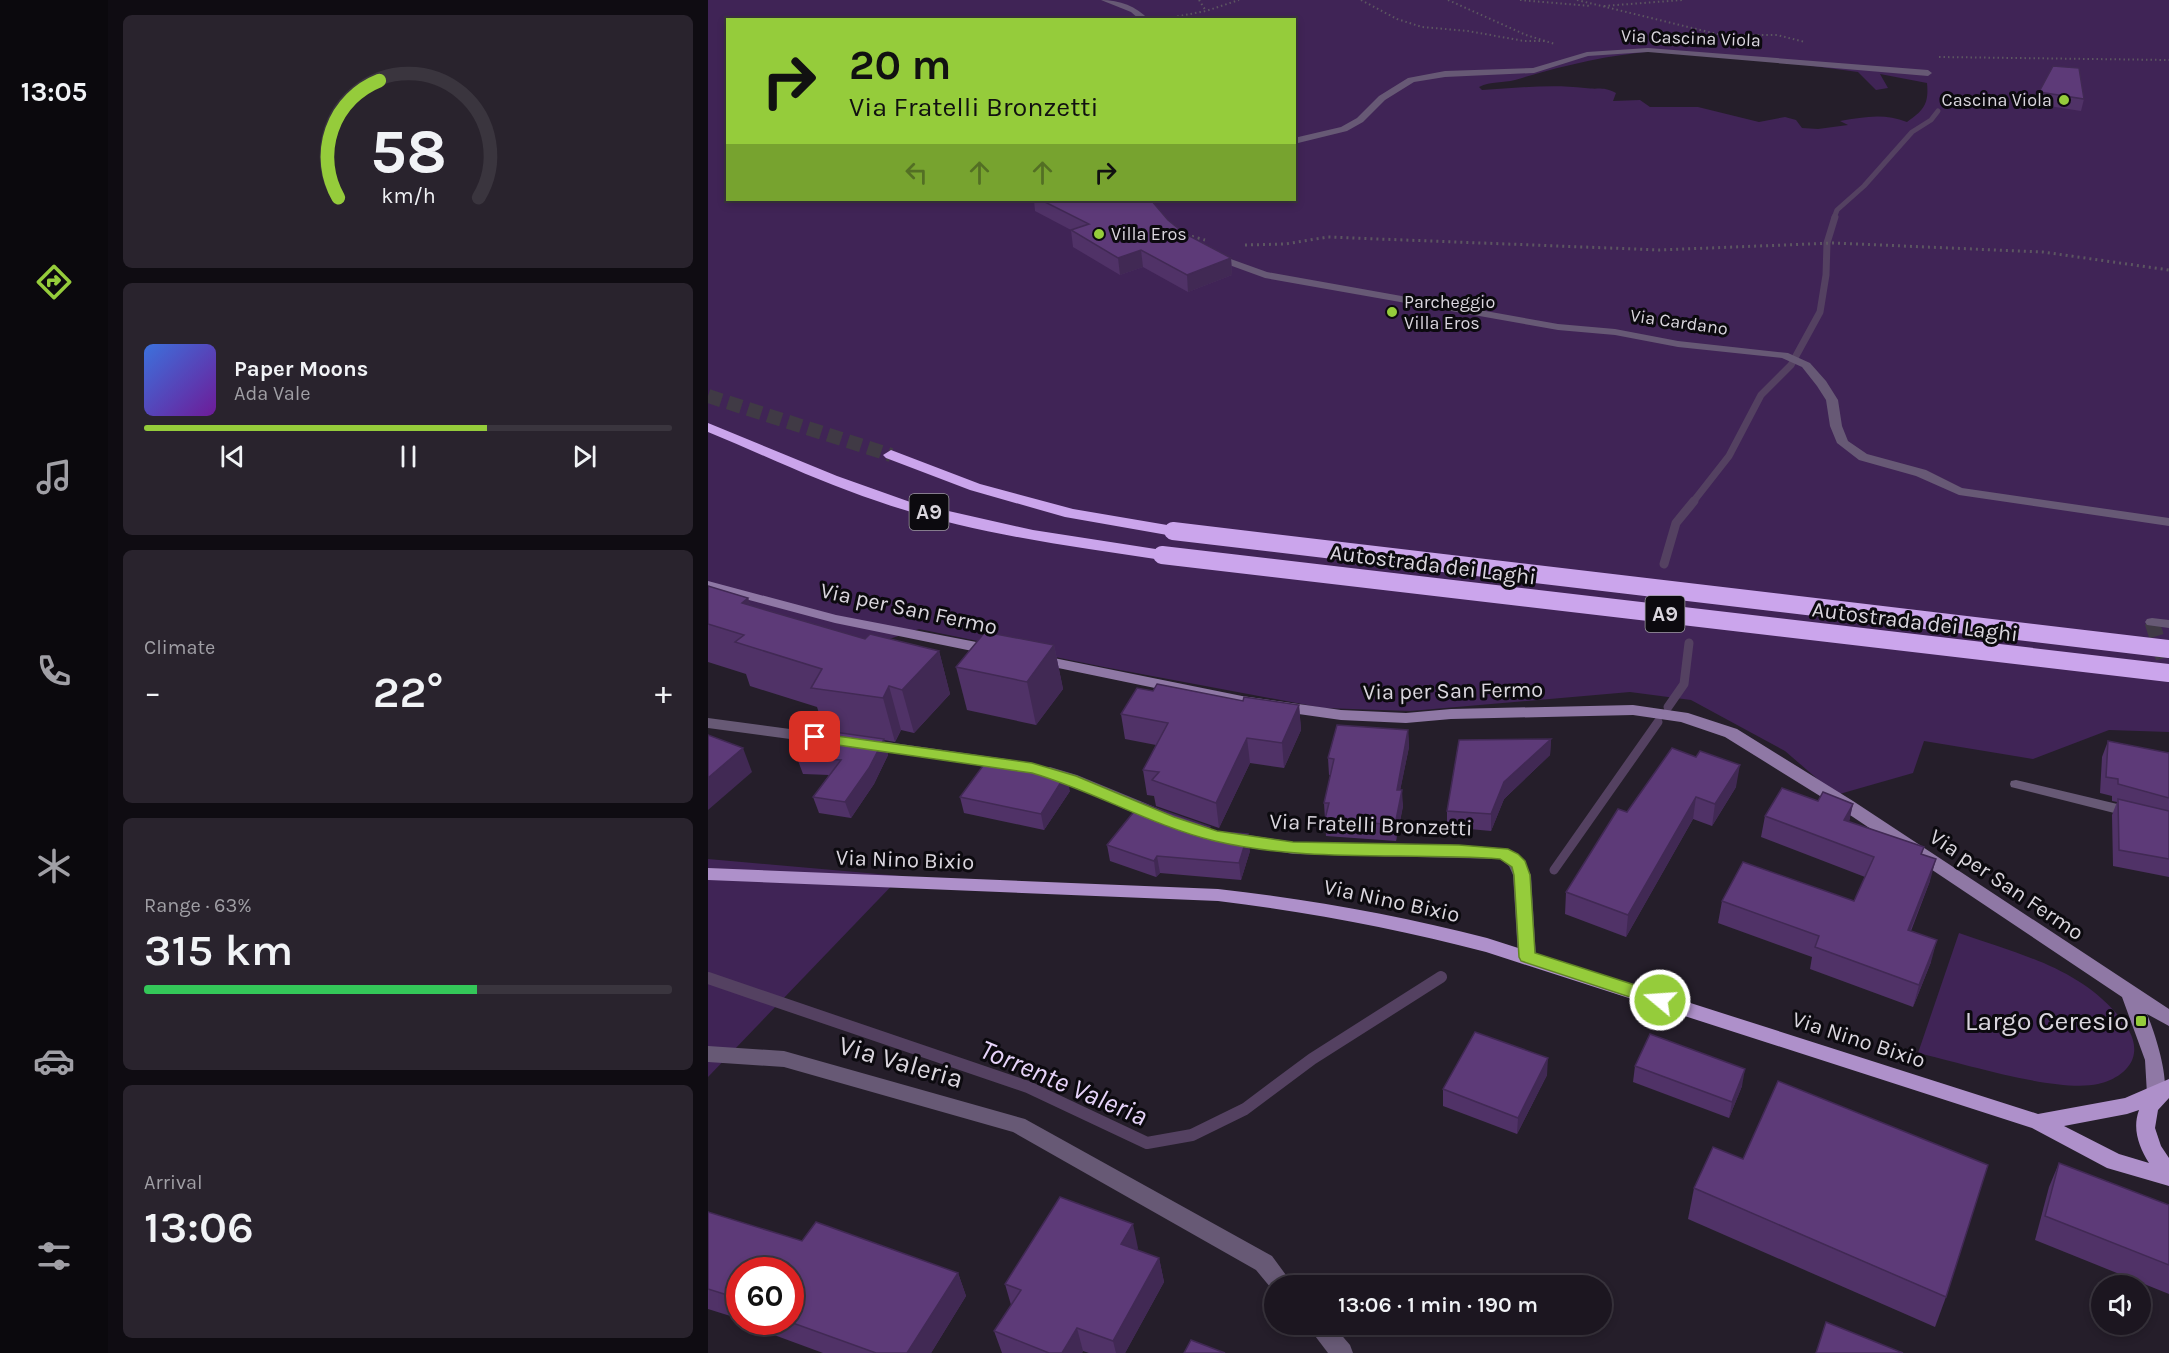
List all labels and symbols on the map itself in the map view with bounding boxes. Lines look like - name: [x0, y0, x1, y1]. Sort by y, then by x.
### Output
- street label: Via Cascina Viola: [1621, 25, 1761, 51]
- place label: Cascina Viola: [1942, 89, 2052, 111]
- marker: Cascina Viola: [2057, 93, 2071, 107]
- place label: Villa Eros: [1111, 223, 1187, 245]
- marker: Villa Eros: [1092, 227, 1106, 241]
- place label: Parcheggio Villa Eros: [1404, 291, 1495, 334]
- street label: Via Cardano: [1629, 304, 1729, 340]
- marker: Parcheggio Villa Eros: [1385, 305, 1399, 319]
- road number: A9: [910, 494, 948, 530]
- street label: Autostrada dei Laghi: [1328, 539, 1537, 591]
- street label: Via per San Fermo: [818, 578, 1000, 640]
- road number: A9: [1646, 596, 1684, 632]
- street label: Autostrada dei Laghi: [1810, 596, 2019, 648]
- street label: Via per San Fermo: [1363, 676, 1543, 706]
- pin: [789, 711, 840, 762]
- street label: Via Fratelli Bronzetti: [1269, 808, 1473, 842]
- street label: Via per San Fermo: [1924, 824, 2088, 946]
- street label: Via Nino Bixio: [835, 845, 975, 875]
- street label: Via Nino Bixio: [1321, 874, 1462, 928]
- position arrow: [1628, 968, 1692, 1032]
- place label: Largo Ceresio: [1965, 1005, 2129, 1037]
- street label: Via Nino Bixio: [1789, 1006, 1929, 1074]
- marker: Largo Ceresio: [2134, 1014, 2148, 1028]
- street label: Via Valeria: [835, 1029, 967, 1095]
- water label: Torrente Valeria: [975, 1032, 1153, 1133]
- speed limit sign: 60: [726, 1257, 804, 1335]

